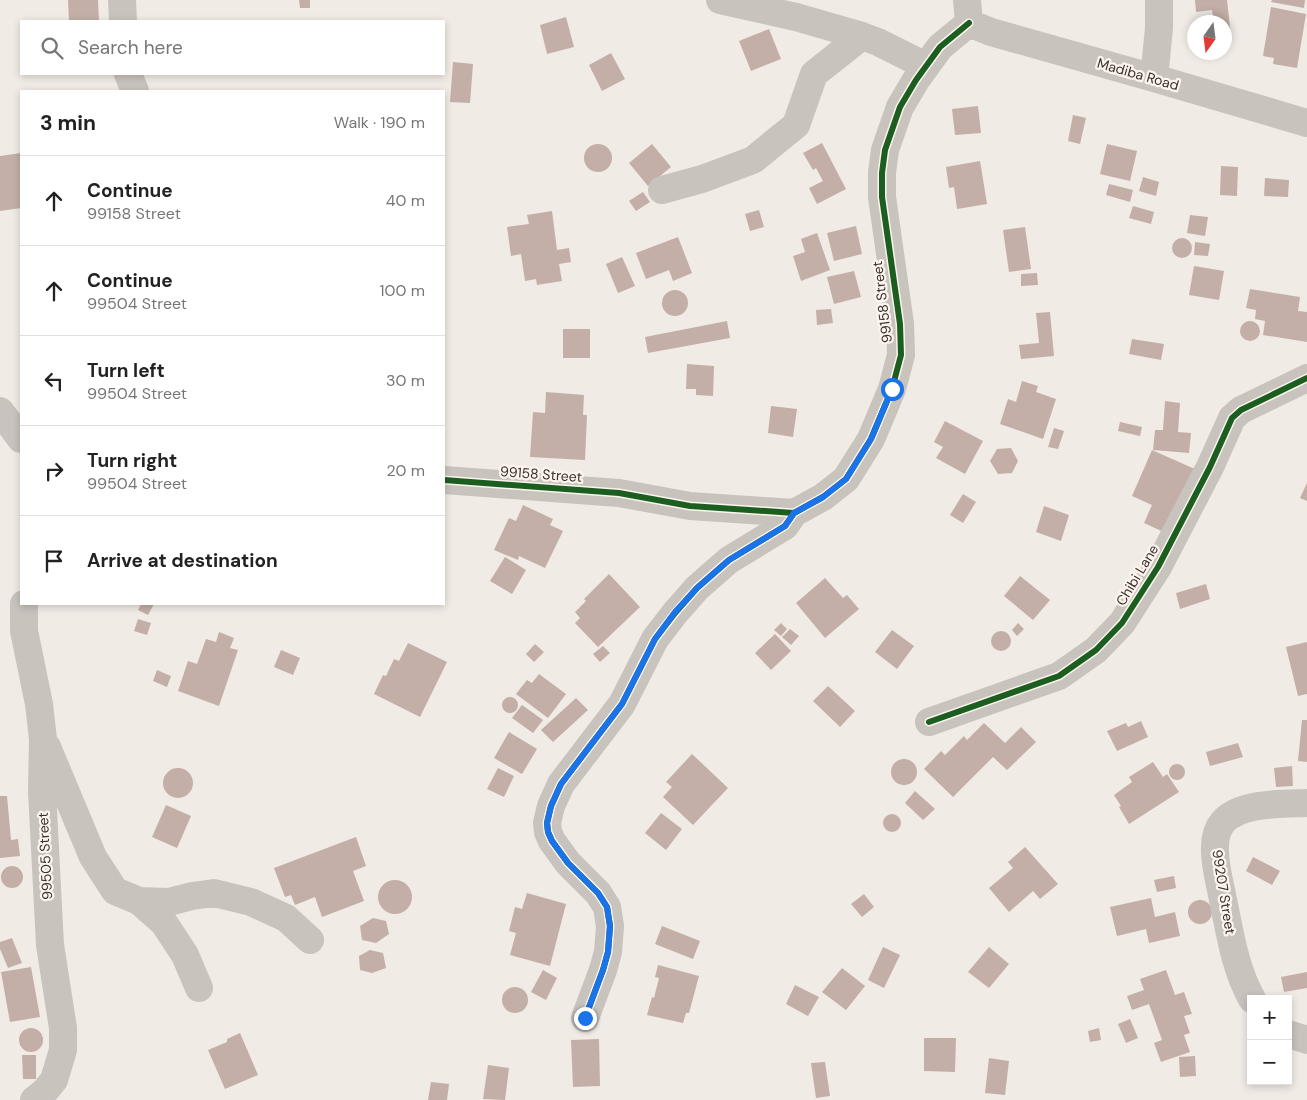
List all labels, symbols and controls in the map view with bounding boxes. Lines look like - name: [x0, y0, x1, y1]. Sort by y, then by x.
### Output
- north arrow: [1187, 15, 1232, 60]
- search box: [20, 20, 445, 75]
- icon: search: [38, 34, 66, 62]
- text: Search here: [78, 35, 183, 60]
- street label: Madiba Road: [1095, 54, 1181, 94]
- text: 3 min: [40, 109, 96, 137]
- text: Walk · 190 m: [334, 112, 425, 133]
- text: Continue: [87, 178, 173, 203]
- icon: ahead: [40, 187, 68, 215]
- text: 40 m: [386, 190, 425, 211]
- text: 99158 Street: [87, 203, 181, 224]
- street label: 99158 Street: [868, 260, 896, 344]
- text: Continue: [87, 268, 173, 293]
- icon: ahead: [40, 277, 68, 305]
- text: 100 m: [380, 280, 425, 301]
- text: 99504 Street: [87, 293, 187, 314]
- text: Turn left: [87, 358, 165, 383]
- icon: left: [40, 367, 68, 395]
- text: 30 m: [386, 370, 425, 391]
- route start: [881, 378, 904, 401]
- text: 99504 Street: [87, 383, 187, 404]
- text: Turn right: [87, 448, 177, 473]
- icon: right: [40, 457, 68, 485]
- text: 20 m: [386, 460, 425, 481]
- street label: 99158 Street: [499, 462, 583, 486]
- text: 99504 Street: [87, 473, 187, 494]
- street label: Chibi Lane: [1112, 541, 1162, 609]
- icon: arrive: [40, 547, 68, 575]
- text: Arrive at destination: [87, 548, 278, 573]
- street label: 99505 Street: [34, 812, 56, 900]
- street label: 99207 Street: [1208, 848, 1240, 936]
- map controls: [1247, 995, 1292, 1085]
- button: +: [1247, 995, 1292, 1040]
- route end: [574, 1007, 597, 1030]
- button: −: [1247, 1040, 1292, 1085]

